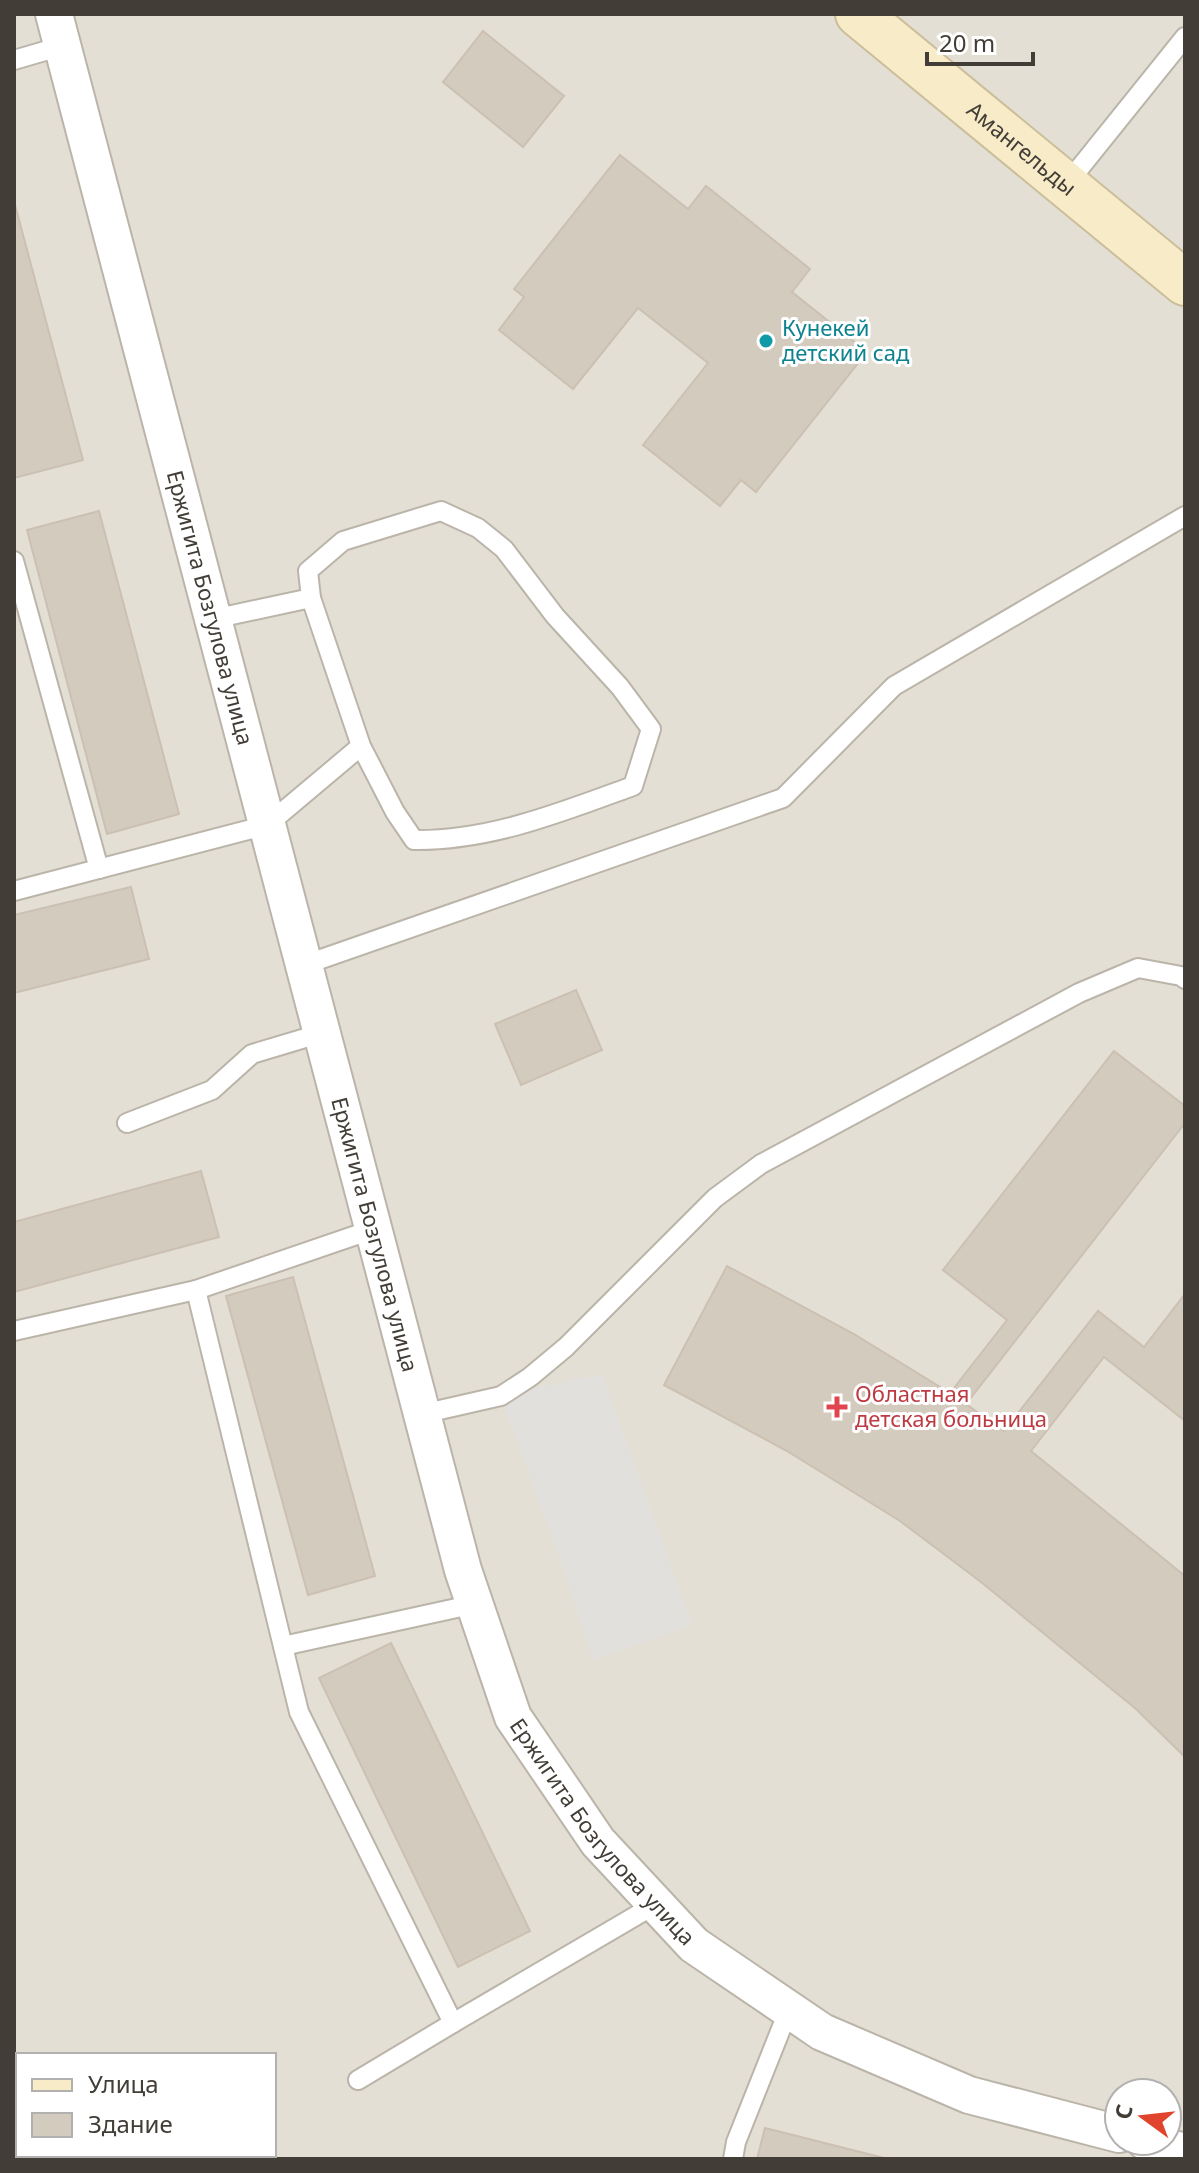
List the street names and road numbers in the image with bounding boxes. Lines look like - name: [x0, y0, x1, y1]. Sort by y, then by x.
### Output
- street label: Амангельды: [961, 94, 1083, 202]
- street label: Ержигита Бозгулова улица: [161, 467, 262, 748]
- street label: Ержигита Бозгулова улица: [325, 1094, 426, 1375]
- street label: Ержигита Бозгулова улица: [504, 1712, 703, 1951]

